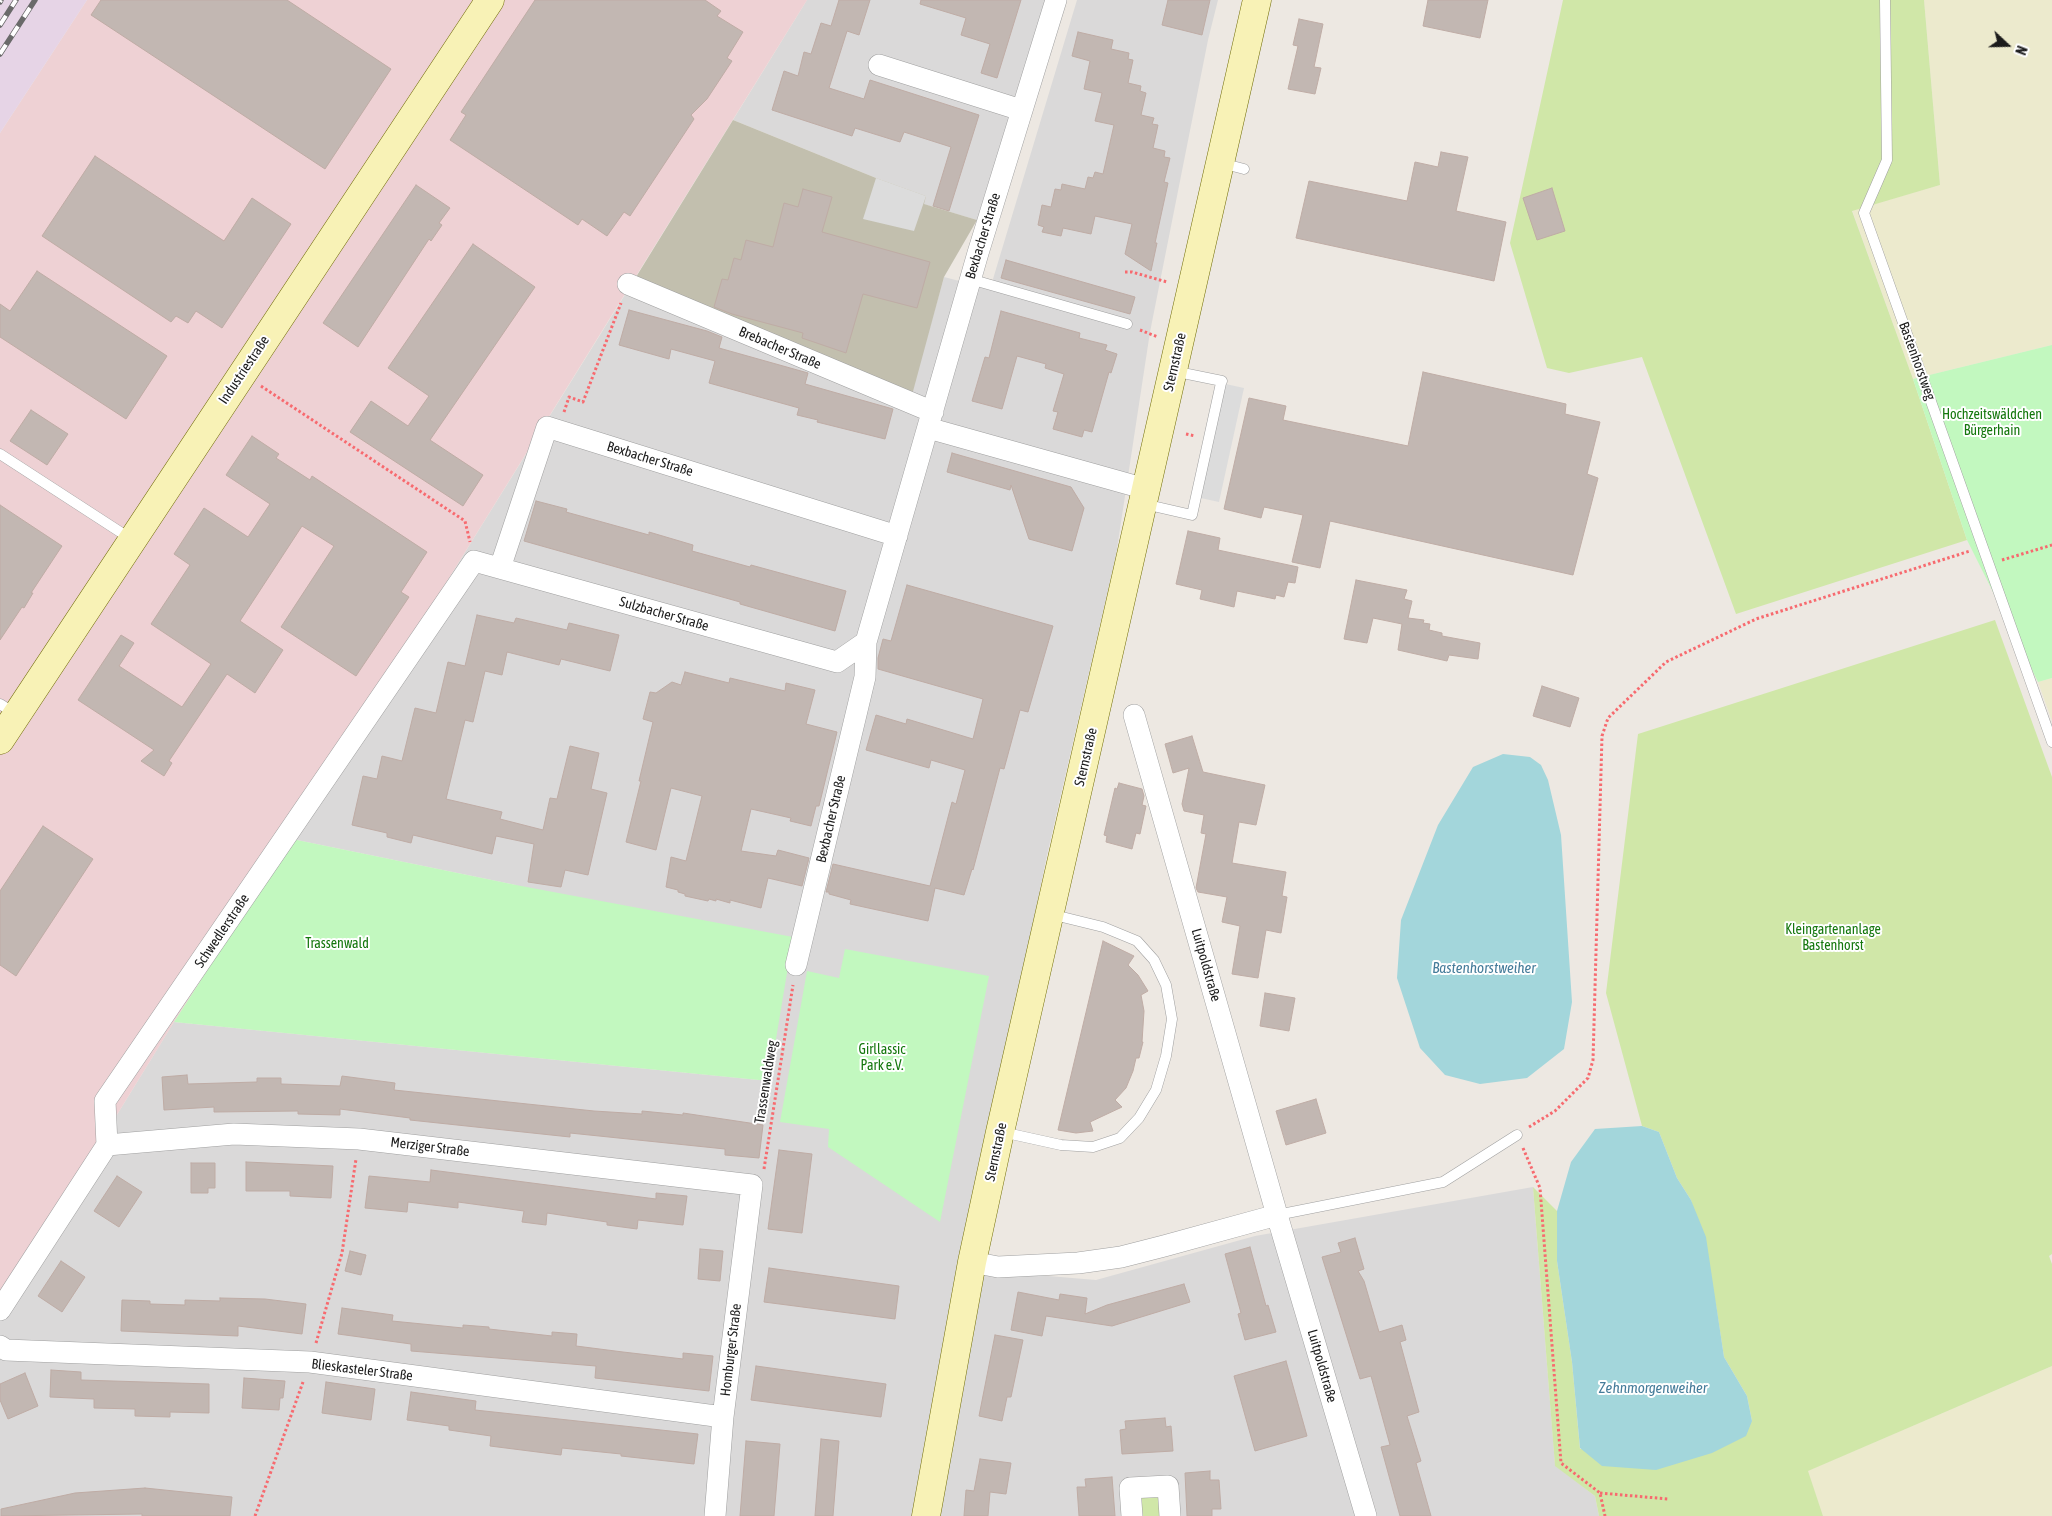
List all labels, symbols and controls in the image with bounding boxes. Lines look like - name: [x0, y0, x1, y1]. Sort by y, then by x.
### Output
- north arrow: [1982, 20, 2032, 70]
- text: N: [2012, 44, 2030, 57]
- street label: Bexbacher Straße: [962, 191, 1004, 281]
- street label: Bastenhorstweg: [1895, 320, 1939, 402]
- street label: Brebacher Straße: [736, 323, 824, 373]
- street label: Sternstraße: [1160, 331, 1190, 393]
- street label: Industriestraße: [215, 333, 273, 407]
- park label: Hochzeitswäldchen Bürgerhain: [1942, 407, 2042, 440]
- street label: Bexbacher Straße: [605, 438, 695, 480]
- street label: Sulzbacher Straße: [617, 593, 711, 635]
- street label: Sternstraße: [1071, 726, 1101, 788]
- street label: Bexbacher Straße: [813, 774, 849, 864]
- street label: Schwedlerstraße: [191, 891, 253, 971]
- park label: Kleingartenanlage Bastenhorst: [1785, 922, 1881, 954]
- street label: Luitpoldstraße: [1188, 927, 1224, 1003]
- park label: Trassenwald: [305, 936, 369, 952]
- water label: Bastenhorstweiher: [1432, 959, 1536, 977]
- street label: Trassenwaldweg: [751, 1039, 781, 1125]
- park label: Girllassic Park e.V.: [859, 1042, 905, 1074]
- street label: Sternstraße: [982, 1121, 1010, 1183]
- street label: Merziger Straße: [390, 1134, 470, 1160]
- street label: Homburger Straße: [717, 1303, 745, 1397]
- street label: Luitpoldstraße: [1304, 1328, 1340, 1404]
- street label: Blieskasteler Straße: [310, 1355, 414, 1385]
- water label: Zehnmorgenweiher: [1599, 1379, 1707, 1397]

